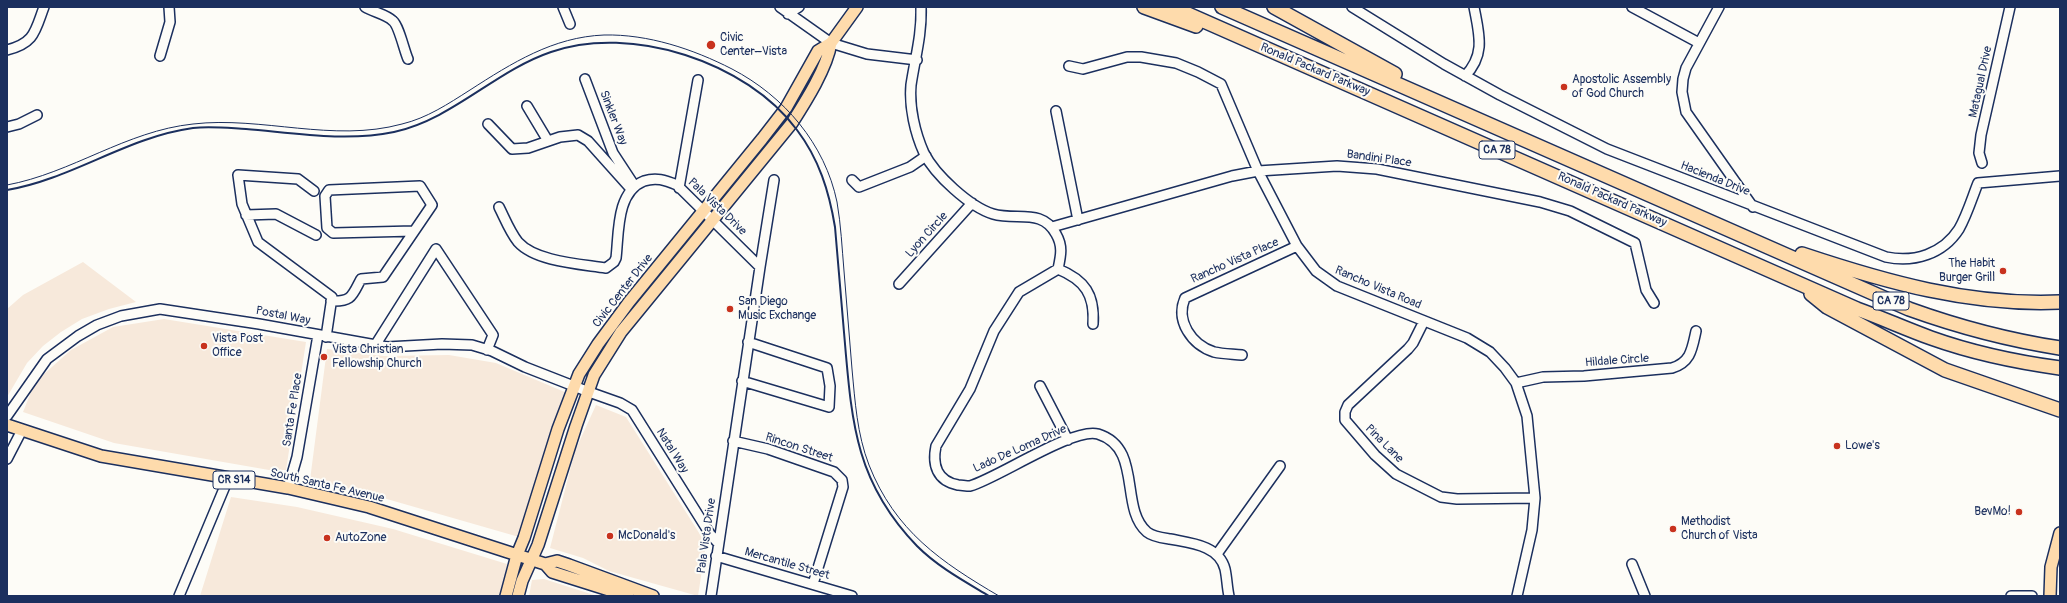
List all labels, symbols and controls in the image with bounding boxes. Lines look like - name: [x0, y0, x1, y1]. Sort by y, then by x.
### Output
- place label: Civic Center–Vista: [720, 31, 787, 59]
- marker: Civic Center–Vista: [705, 39, 717, 51]
- street label: Ronald Packard Parkway: [1258, 40, 1372, 100]
- street label: Matagual Drive: [1966, 45, 1996, 119]
- place label: Apostolic Assembly of God Church: [1572, 73, 1671, 101]
- marker: Apostolic Assembly of God Church: [1559, 82, 1569, 92]
- street label: Sinkler Way: [596, 89, 630, 147]
- road number: CA 78: [1479, 141, 1515, 159]
- street label: Bandini Place: [1346, 147, 1412, 171]
- street label: Hacienda Drive: [1678, 159, 1752, 199]
- street label: Ronald Packard Parkway: [1555, 169, 1669, 231]
- street label: Pala Vista Drive: [685, 175, 749, 239]
- street label: Lyon Circle: [903, 209, 951, 261]
- street label: Rancho Vista Place: [1189, 235, 1281, 287]
- street label: Civic Center Drive: [590, 251, 656, 331]
- place label: The Habit Burger Grill: [1939, 257, 1995, 285]
- street label: Rancho Vista Road: [1333, 263, 1423, 313]
- marker: The Habit Burger Grill: [1998, 266, 2008, 276]
- road number: CA 78: [1873, 292, 1909, 310]
- place label: San Diego Music Exchange: [738, 295, 816, 323]
- street label: Postal Way: [255, 304, 311, 328]
- marker: San Diego Music Exchange: [725, 304, 735, 314]
- place label: Vista Post Office: [212, 332, 263, 360]
- marker: Vista Post Office: [199, 341, 209, 351]
- place label: Vista Christian Fellowship Church: [332, 343, 422, 371]
- marker: Vista Christian Fellowship Church: [319, 352, 329, 362]
- street label: Hildale Circle: [1585, 352, 1649, 370]
- street label: Santa Fe Place: [280, 372, 306, 448]
- street label: Lado De Loma Drive: [971, 422, 1069, 476]
- street label: Pina Lane: [1362, 422, 1406, 466]
- street label: Natal Way: [653, 426, 691, 476]
- street label: Rincon Street: [763, 430, 835, 466]
- place label: Lowe's: [1845, 439, 1880, 453]
- marker: Lowe's: [1832, 441, 1842, 451]
- street label: South Santa Fe Avenue: [269, 466, 385, 506]
- road number: CR S14: [213, 471, 255, 489]
- street label: Pala Vista Drive: [695, 497, 719, 575]
- place label: BevMo!: [1974, 505, 2011, 519]
- marker: BevMo!: [2014, 507, 2024, 517]
- place label: Methodist Church of Vista: [1681, 515, 1758, 543]
- marker: Methodist Church of Vista: [1668, 524, 1678, 534]
- place label: McDonald's: [618, 529, 675, 543]
- place label: AutoZone: [335, 531, 386, 545]
- marker: McDonald's: [605, 531, 615, 541]
- marker: AutoZone: [322, 533, 332, 543]
- street label: Mercantile Street: [743, 545, 831, 583]

